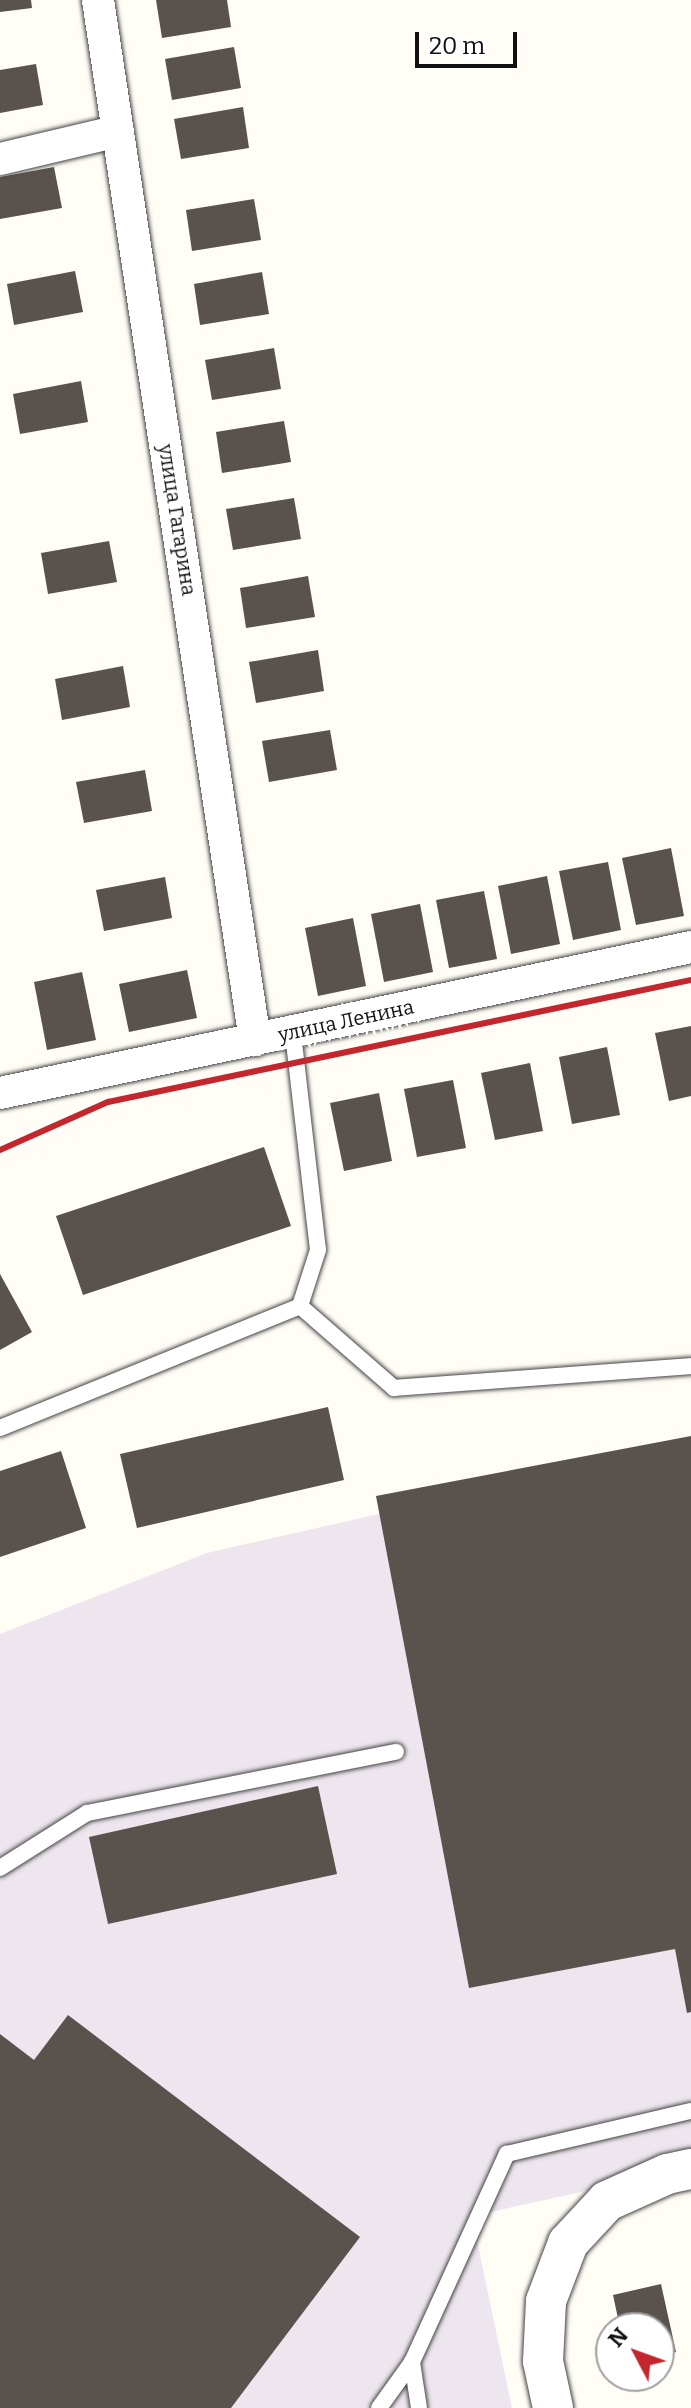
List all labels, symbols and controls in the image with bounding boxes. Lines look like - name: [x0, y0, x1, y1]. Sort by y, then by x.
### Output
- scale bar: [419, 16, 521, 66]
- text: 20 m: [429, 32, 485, 60]
- street label: улица Гагарина: [153, 443, 201, 597]
- street label: улица Ленина: [276, 995, 416, 1047]
- north arrow: [595, 2312, 675, 2392]
- text: N: [602, 2322, 634, 2353]

